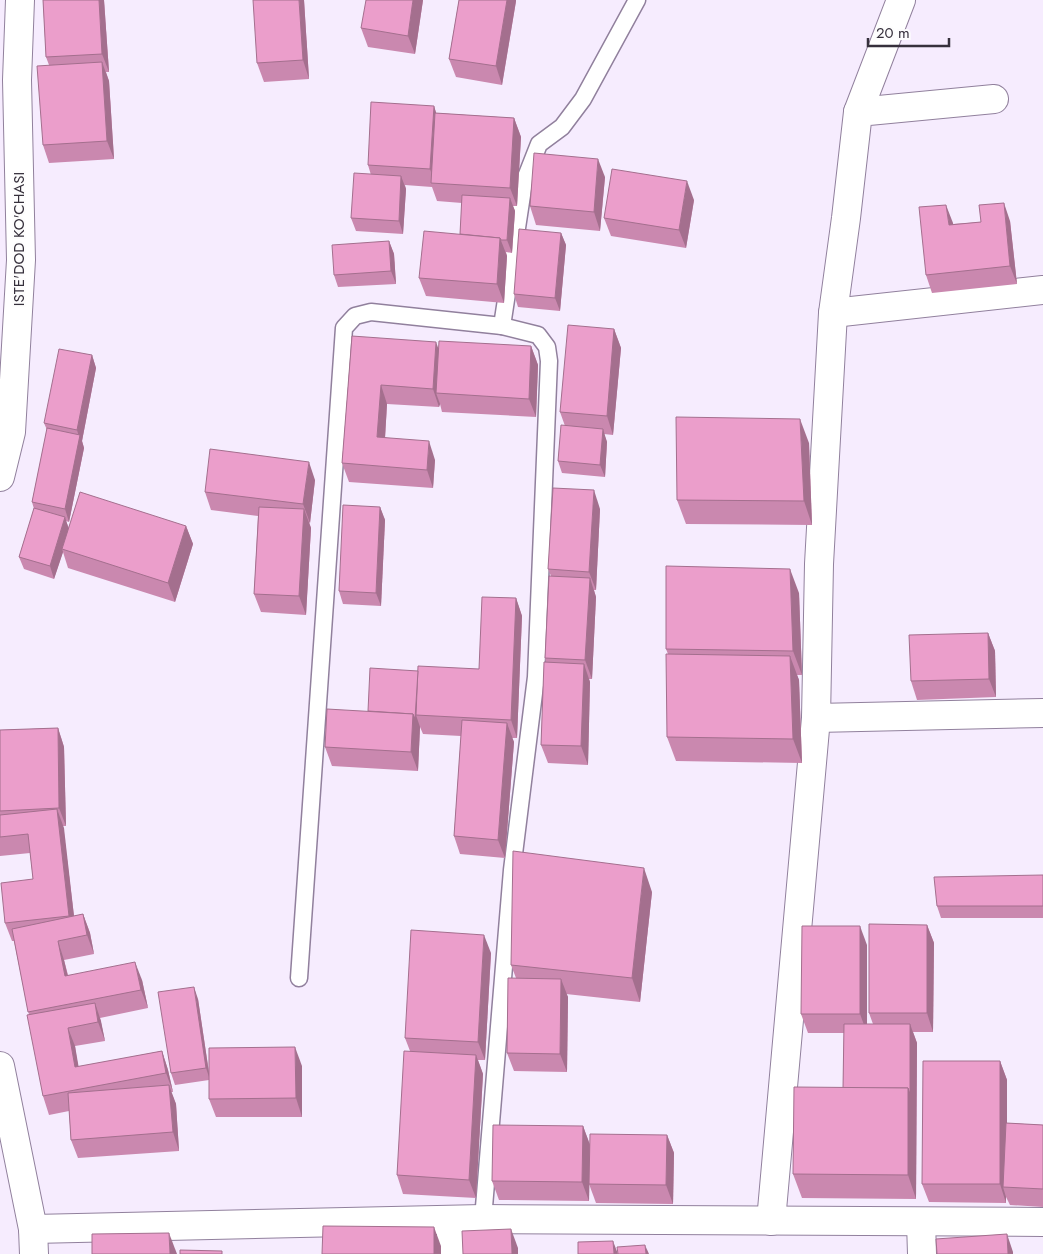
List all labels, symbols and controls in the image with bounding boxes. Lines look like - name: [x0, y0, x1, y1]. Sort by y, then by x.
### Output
- scale bar: [868, 15, 949, 47]
- text: 20 m: [876, 22, 910, 44]
- street label: ISTE'DOD KO'CHASI: [8, 172, 30, 306]

